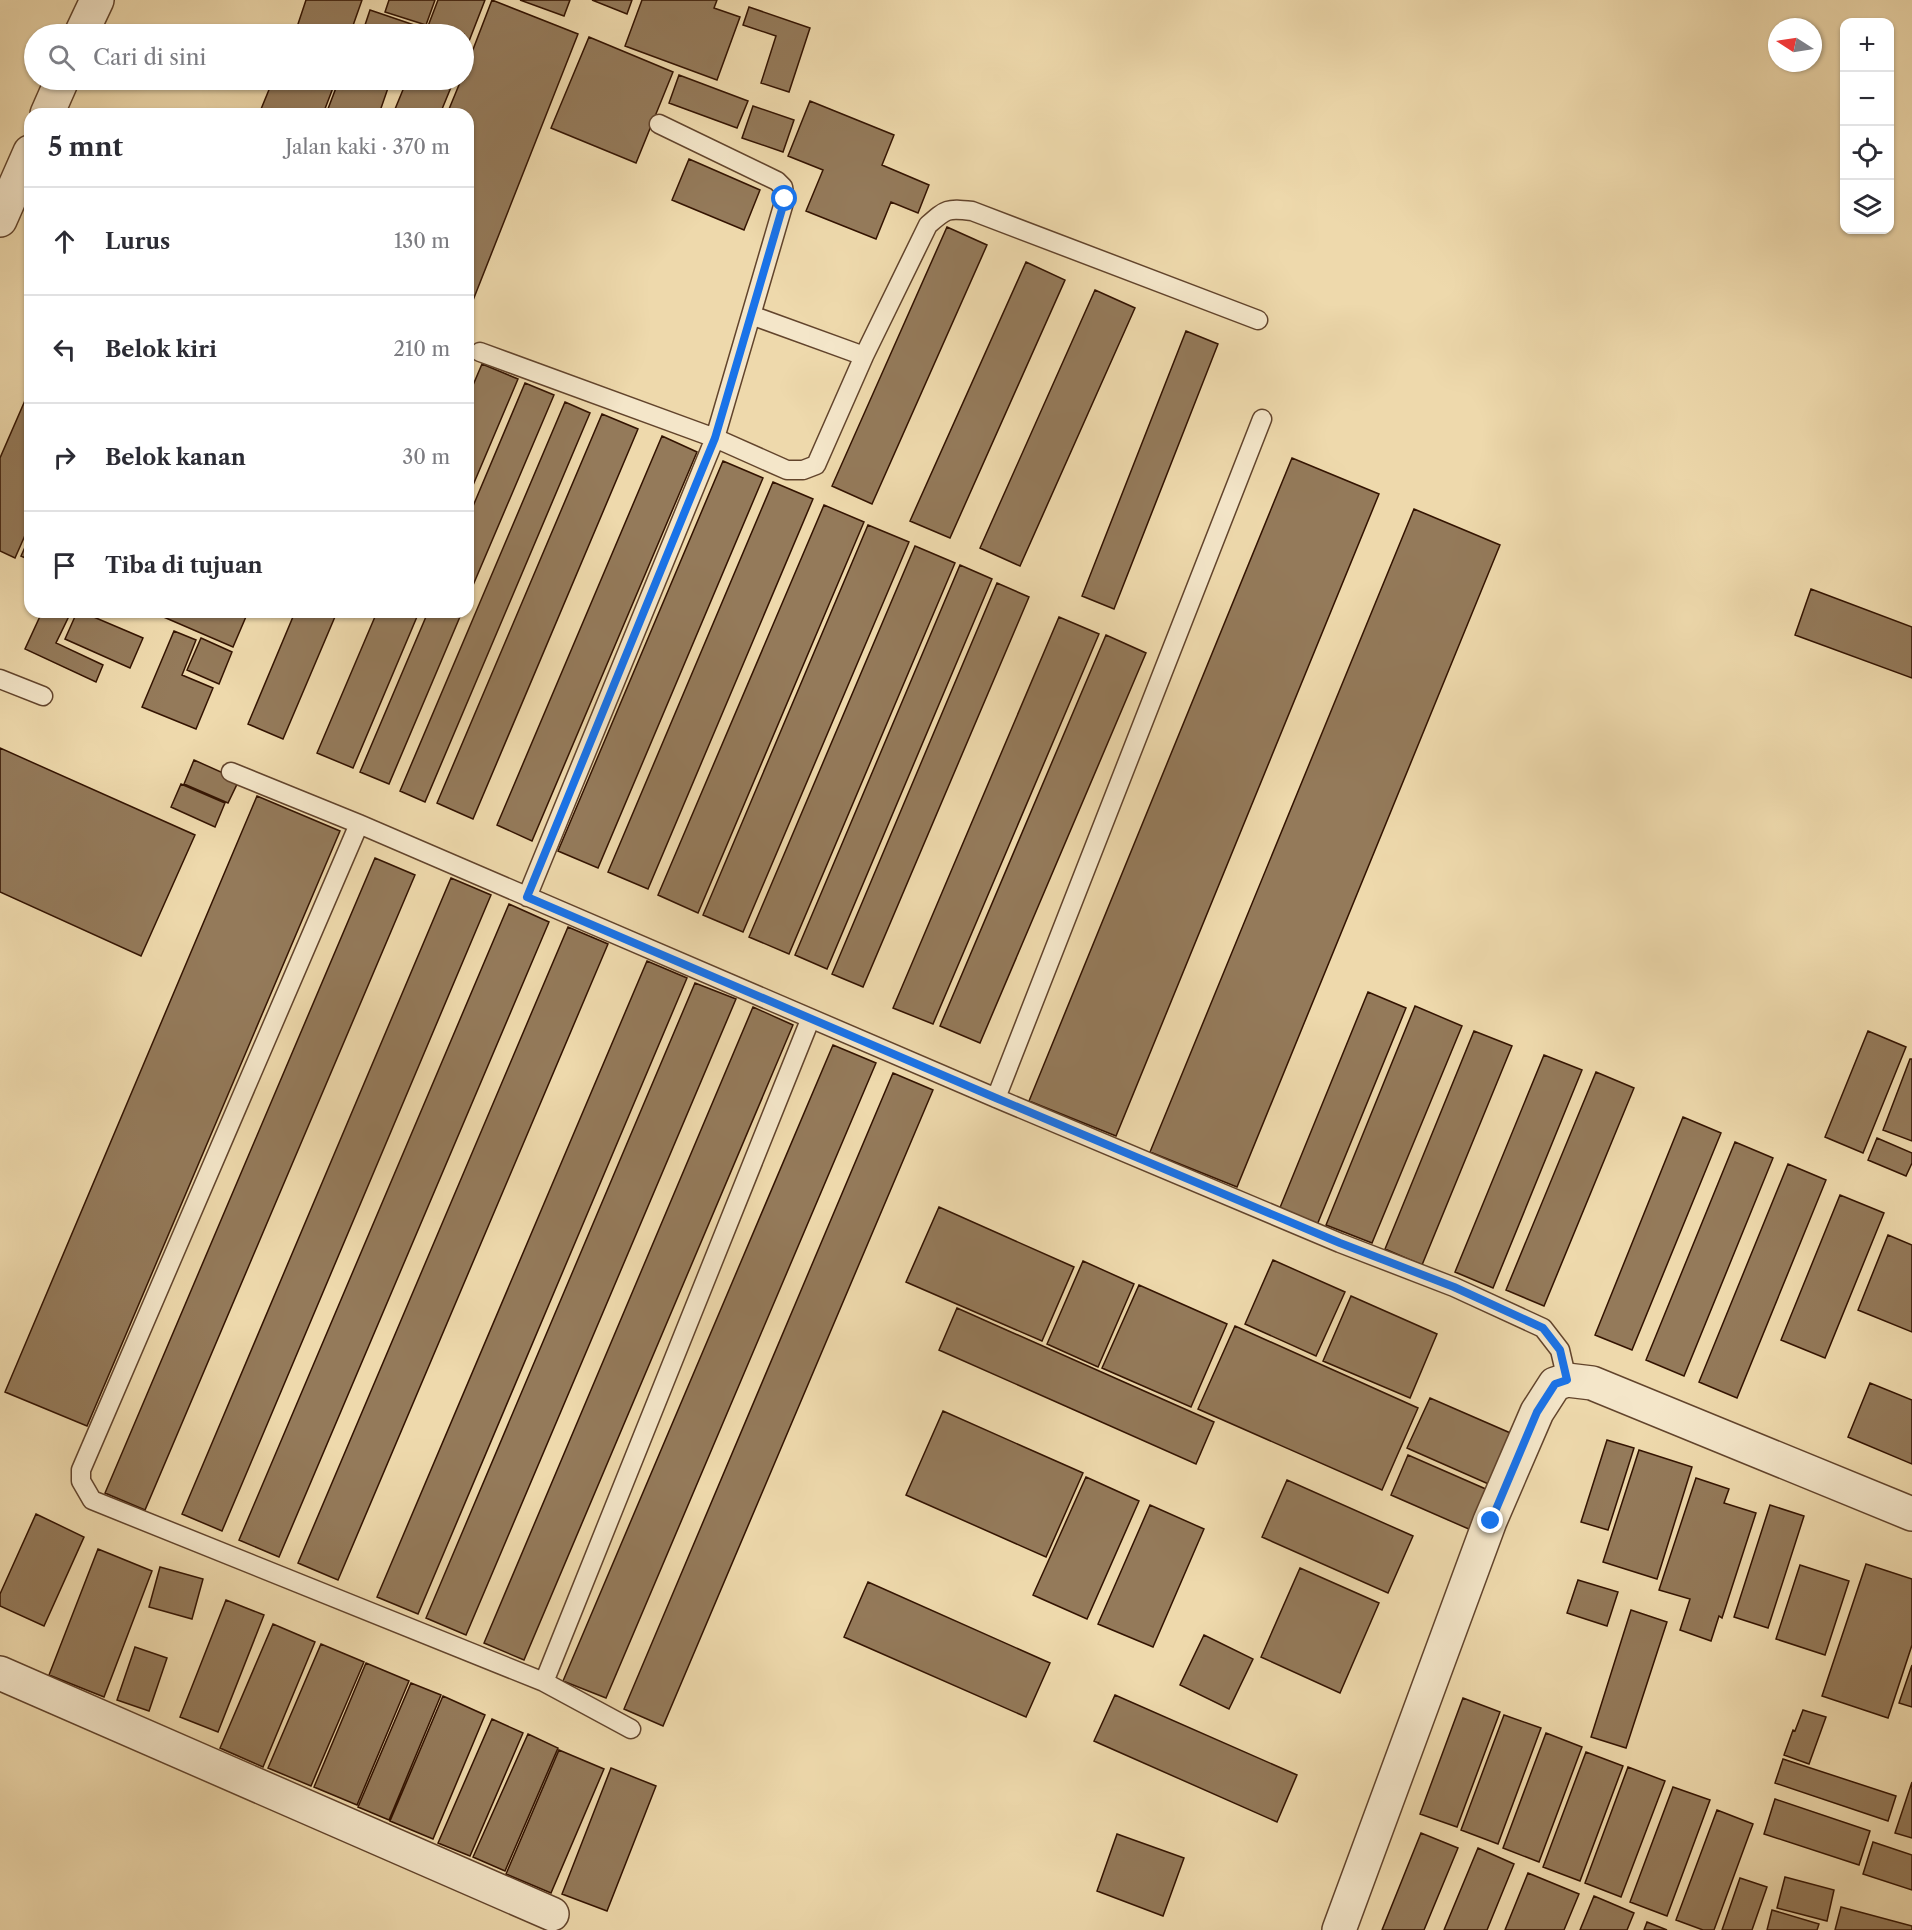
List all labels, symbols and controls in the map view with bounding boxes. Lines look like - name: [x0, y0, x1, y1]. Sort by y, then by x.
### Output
- north arrow: [1768, 18, 1822, 72]
- map controls: [1840, 18, 1894, 234]
- button: +: [1840, 18, 1894, 72]
- search box: [24, 24, 474, 90]
- icon: search: [45, 41, 78, 74]
- text: Cari di sini: [93, 44, 206, 71]
- button: −: [1840, 72, 1894, 126]
- button: locate: [1840, 126, 1894, 180]
- text: 5 mnt: [48, 131, 123, 163]
- text: Jalan kaki · 370 m: [285, 135, 450, 159]
- button: layers: [1840, 180, 1894, 234]
- route start: [771, 185, 797, 211]
- icon: ahead: [48, 225, 81, 258]
- text: Lurus: [105, 228, 170, 255]
- text: 130 m: [394, 229, 450, 253]
- icon: left: [48, 333, 81, 366]
- text: Belok kiri: [105, 336, 217, 363]
- text: 210 m: [393, 337, 450, 361]
- icon: right: [48, 441, 81, 474]
- text: Belok kanan: [105, 444, 246, 471]
- text: 30 m: [402, 445, 450, 469]
- icon: arrive: [48, 549, 81, 582]
- text: Tiba di tujuan: [105, 552, 263, 579]
- route end: [1477, 1507, 1503, 1533]

